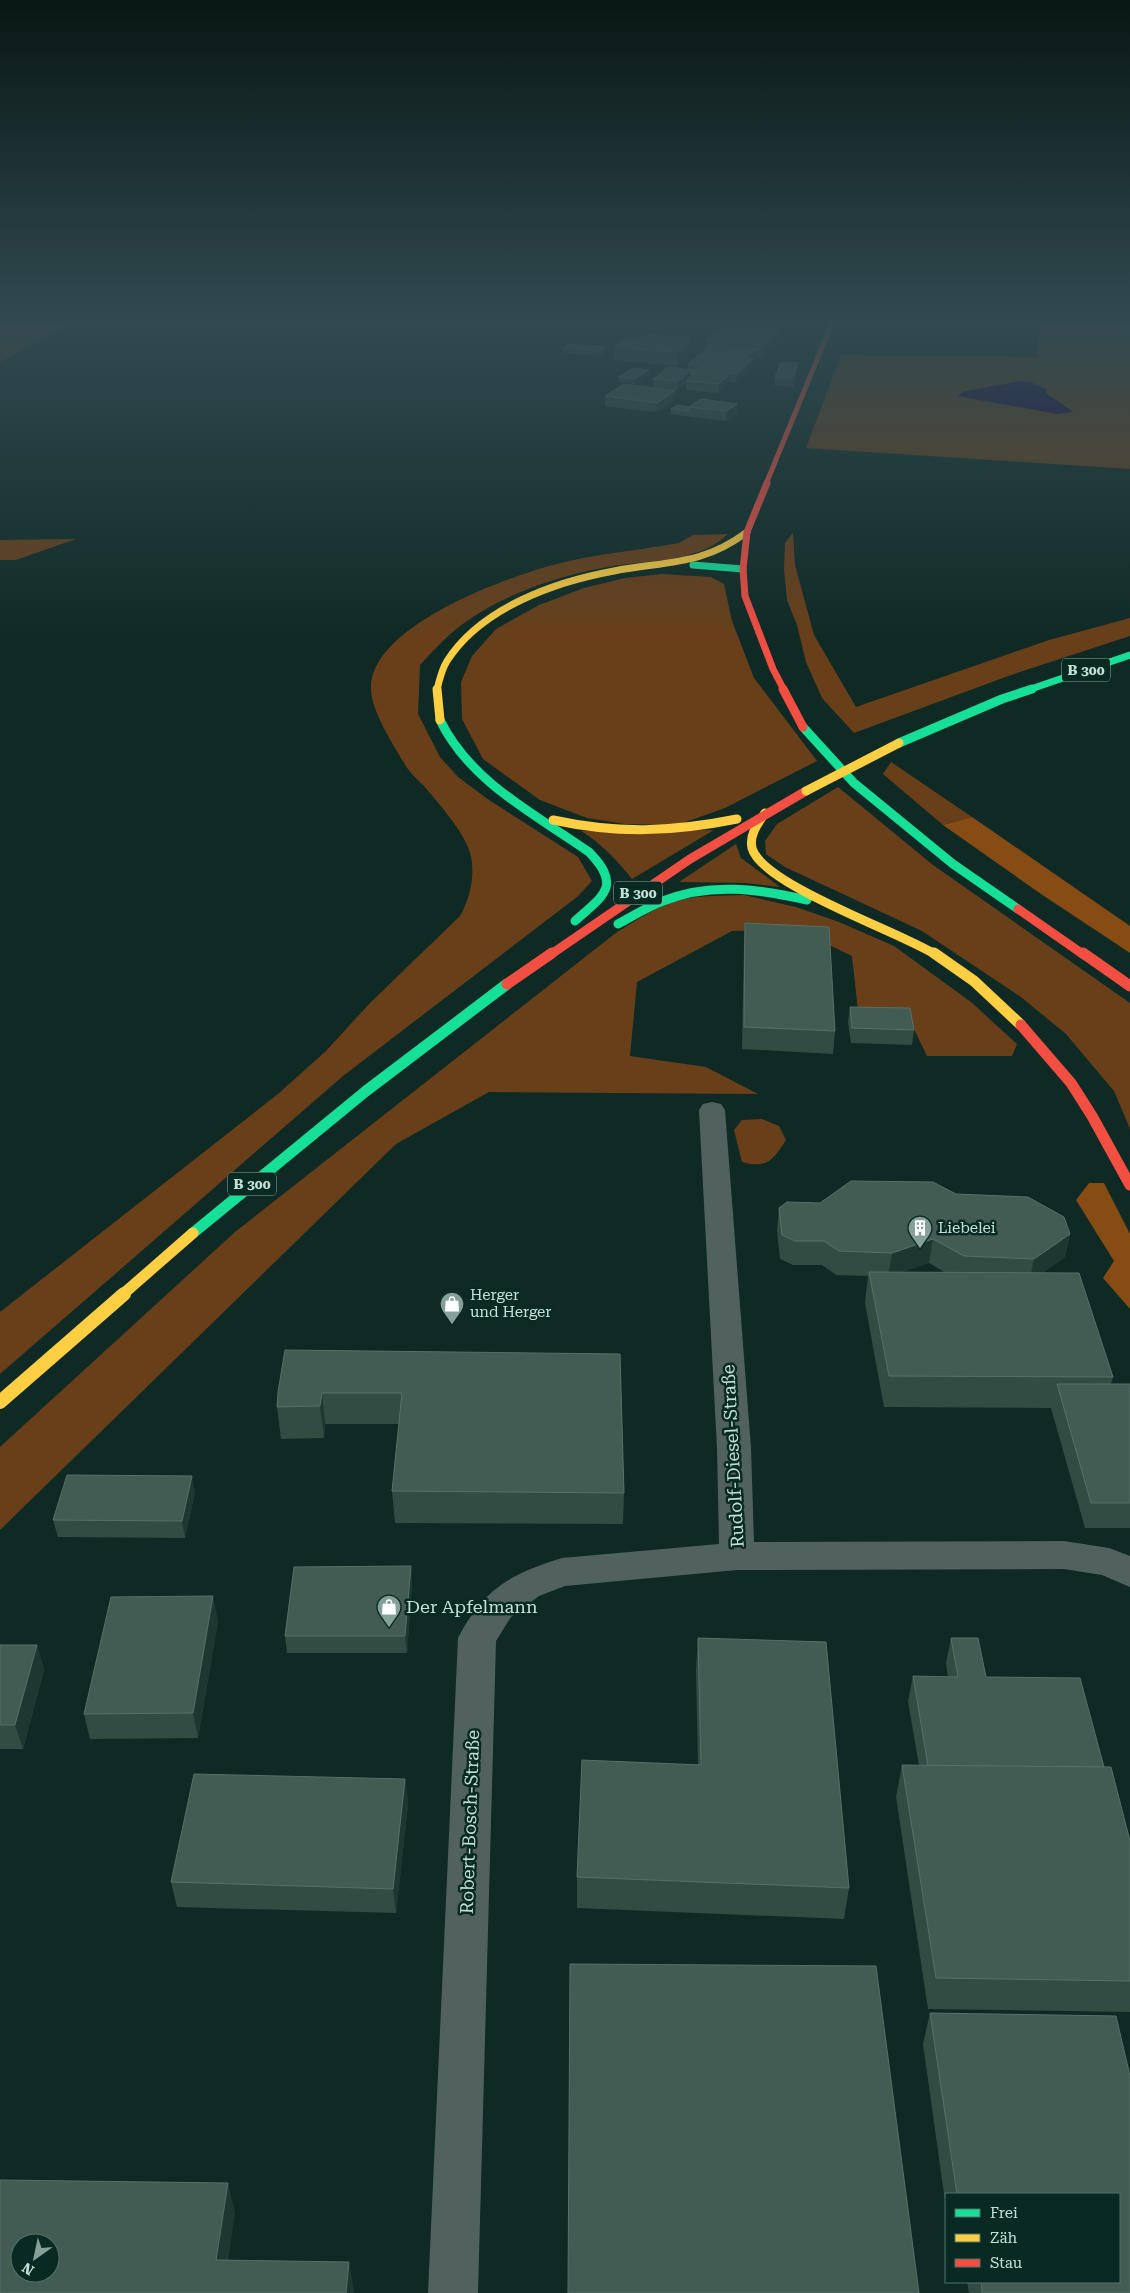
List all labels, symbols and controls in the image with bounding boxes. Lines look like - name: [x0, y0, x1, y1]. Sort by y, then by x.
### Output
- road number: B 300: [1062, 658, 1110, 682]
- road number: B 300: [614, 881, 662, 904]
- road number: B 300: [228, 1172, 276, 1196]
- building icon: Liebelei: [907, 1215, 933, 1249]
- place label: Liebelei: [938, 1219, 996, 1237]
- place label: Herger und Herger: [470, 1286, 552, 1321]
- shop icon: Herger und Herger: [439, 1291, 465, 1325]
- street label: Rudolf-Diesel-Straße: [717, 1364, 748, 1548]
- shop icon: Der Apfelmann: [376, 1594, 402, 1628]
- place label: Der Apfelmann: [406, 1596, 538, 1617]
- street label: Robert-Bosch-Straße: [456, 1729, 483, 1914]
- legend: [945, 2193, 1120, 2283]
- text: Frei: [990, 2204, 1018, 2222]
- text: Zäh: [990, 2229, 1018, 2247]
- north arrow: [10, 2233, 60, 2283]
- text: Stau: [990, 2254, 1023, 2272]
- text: N: [19, 2259, 37, 2279]

